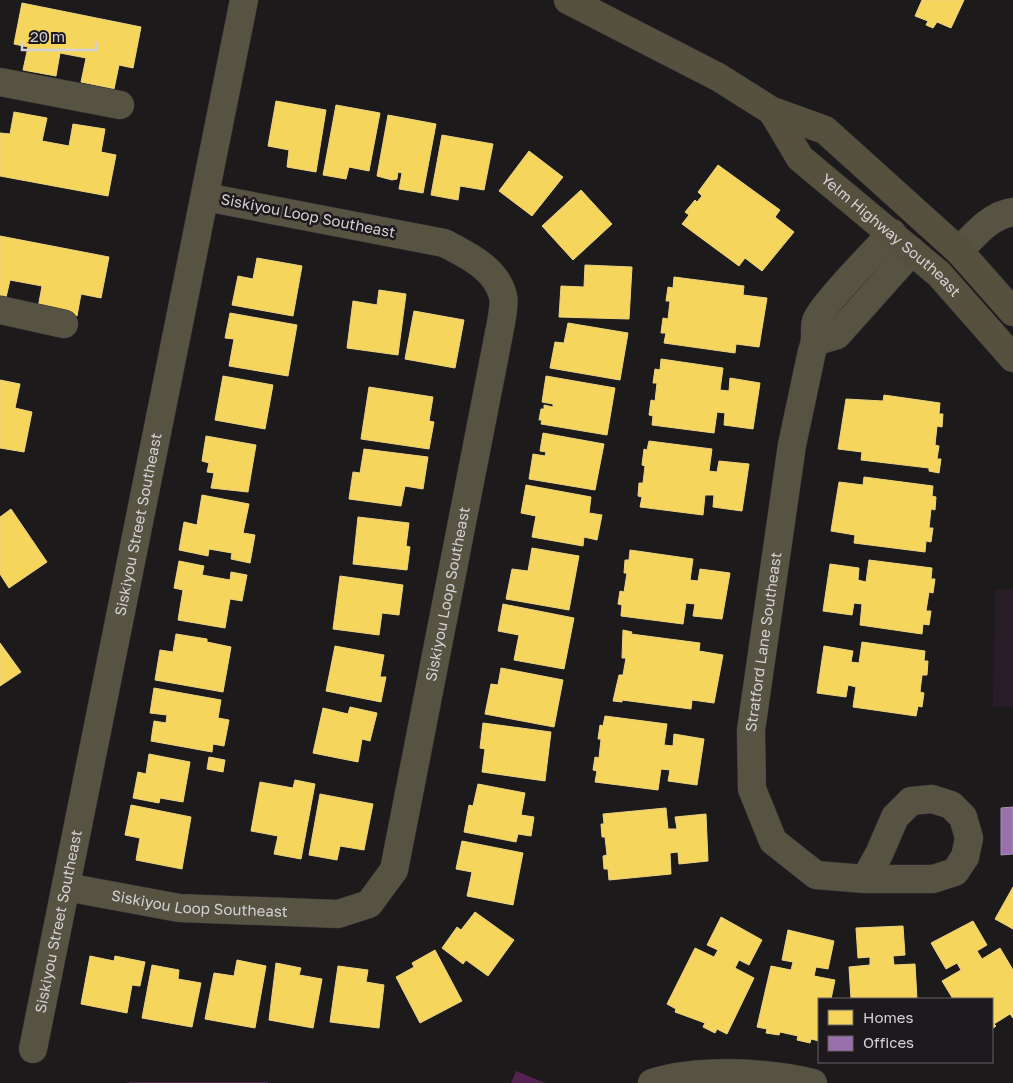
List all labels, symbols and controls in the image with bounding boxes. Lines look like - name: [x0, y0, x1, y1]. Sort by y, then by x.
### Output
- scale bar: [22, 20, 96, 52]
- text: 20 m: [30, 27, 65, 45]
- street label: Yelm Highway Southeast: [818, 169, 965, 300]
- street label: Siskiyou Loop Southeast: [219, 189, 397, 241]
- street label: Siskiyou Street Southeast: [110, 431, 165, 617]
- street label: Siskiyou Loop Southeast: [421, 505, 473, 683]
- street label: Stratford Lane Southeast: [741, 551, 785, 733]
- street label: Siskiyou Street Southeast: [30, 828, 85, 1015]
- street label: Siskiyou Loop Southeast: [110, 886, 288, 920]
- legend: [818, 998, 993, 1063]
- text: Homes: [863, 1008, 913, 1026]
- text: Offices: [863, 1033, 914, 1051]

